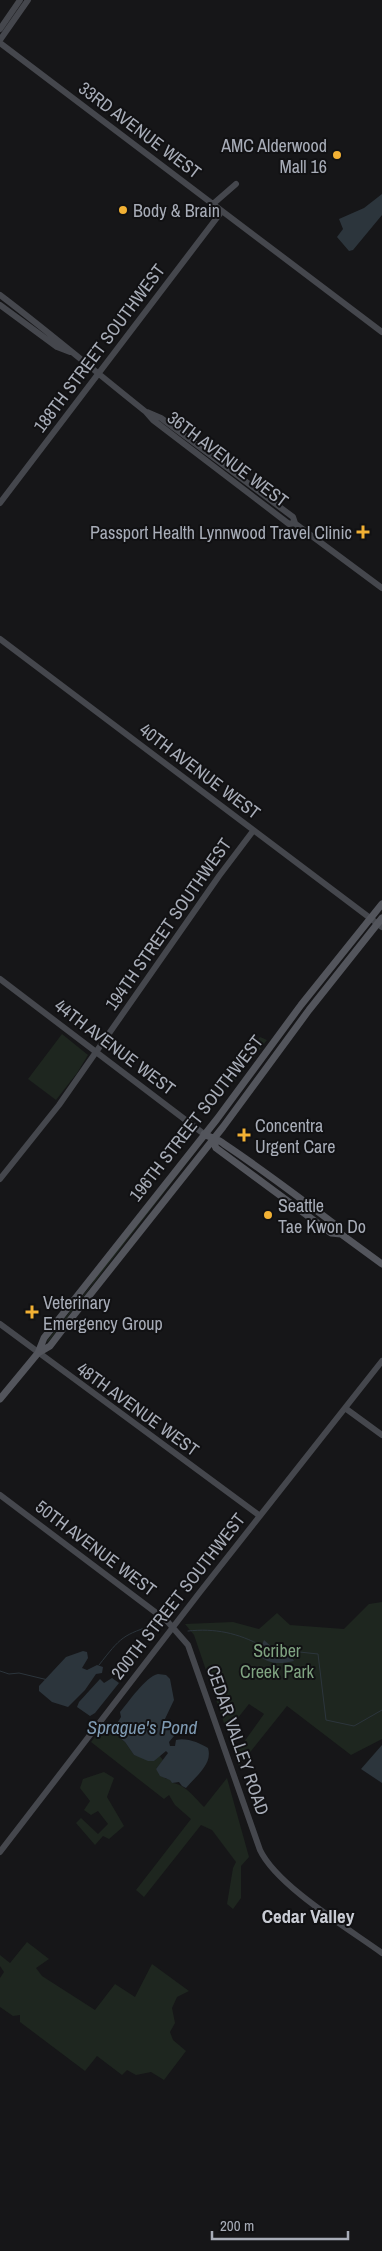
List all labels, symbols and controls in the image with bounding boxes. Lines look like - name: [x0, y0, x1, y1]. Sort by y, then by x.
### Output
- street label: 33RD AVENUE WEST: [74, 76, 206, 184]
- place label: AMC Alderwood Mall 16: [220, 133, 327, 179]
- marker: AMC Alderwood Mall 16: [331, 149, 343, 161]
- place label: Body & Brain: [133, 198, 220, 223]
- marker: Body & Brain: [117, 204, 129, 216]
- street label: 188TH STREET SOUTHWEST: [27, 259, 171, 437]
- street label: 36TH AVENUE WEST: [162, 405, 294, 513]
- place label: Passport Health Lynnwood Travel Clinic: [90, 520, 352, 545]
- marker: Passport Health Lynnwood Travel Clinic: [356, 525, 370, 539]
- street label: 40TH AVENUE WEST: [134, 717, 266, 825]
- street label: 194TH STREET SOUTHWEST: [99, 833, 237, 1015]
- street label: 44TH AVENUE WEST: [49, 993, 181, 1101]
- street label: 196TH STREET SOUTHWEST: [123, 1030, 269, 1206]
- place label: Concentra Urgent Care: [255, 1113, 335, 1159]
- marker: Concentra Urgent Care: [237, 1128, 251, 1142]
- place label: Seattle Tae Kwon Do: [278, 1193, 366, 1239]
- marker: Seattle Tae Kwon Do: [262, 1209, 274, 1221]
- place label: Veterinary Emergency Group: [43, 1290, 163, 1336]
- marker: Veterinary Emergency Group: [25, 1305, 39, 1319]
- street label: 48TH AVENUE WEST: [72, 1356, 204, 1462]
- street label: 50TH AVENUE WEST: [30, 1494, 162, 1602]
- street label: 200TH STREET SOUTHWEST: [105, 1508, 251, 1684]
- park label: Scriber Creek Park: [240, 1638, 315, 1684]
- street label: CEDAR VALLEY ROAD: [201, 1662, 275, 1818]
- water label: Sprague's Pond: [87, 1714, 198, 1740]
- district label: Cedar Valley: [262, 1903, 355, 1929]
- scale bar: [212, 2208, 348, 2240]
- text: 200 m: [220, 2215, 254, 2236]

